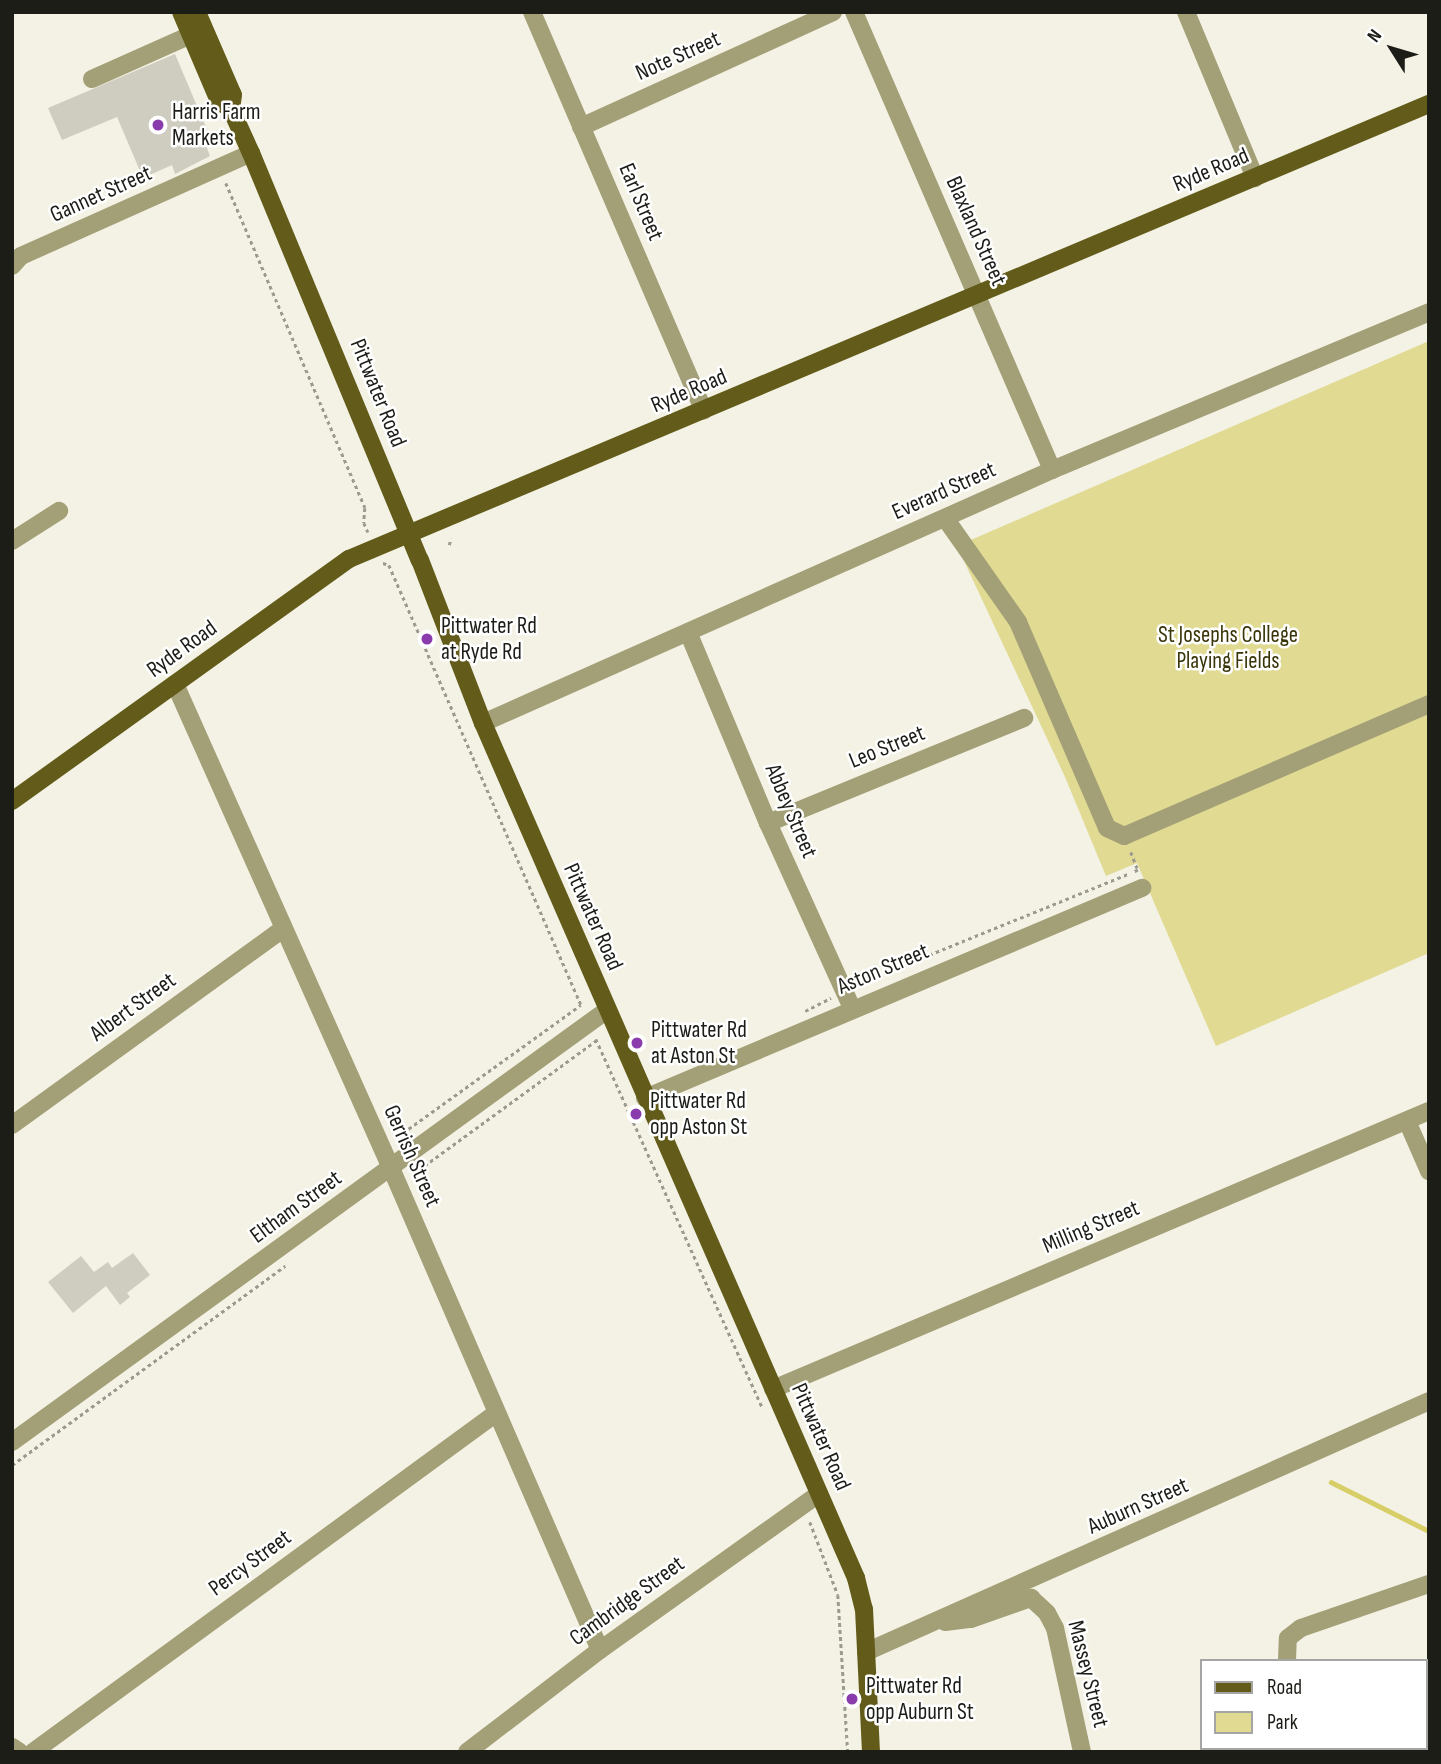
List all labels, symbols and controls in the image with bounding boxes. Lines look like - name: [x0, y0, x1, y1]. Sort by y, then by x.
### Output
- north arrow: [1357, 14, 1427, 84]
- street label: Note Street: [631, 25, 725, 87]
- text: N: [1363, 25, 1387, 47]
- place label: Harris Farm Markets: [172, 98, 260, 152]
- marker: Harris Farm Markets: [150, 117, 166, 133]
- street label: Ryde Road: [1169, 142, 1253, 198]
- street label: Gannet Street: [46, 159, 156, 229]
- street label: Earl Street: [612, 159, 670, 245]
- street label: Blaxland Street: [940, 172, 1012, 290]
- street label: Pittwater Road: [344, 335, 412, 451]
- street label: Ryde Road: [647, 363, 731, 419]
- street label: Everard Street: [888, 456, 1000, 526]
- place label: Pittwater Rd at Ryde Rd: [441, 612, 537, 666]
- street label: Ryde Road: [142, 614, 222, 684]
- park label: St Josephs College Playing Fields: [1158, 621, 1298, 675]
- marker: Pittwater Rd at Ryde Rd: [419, 631, 435, 647]
- street label: Leo Street: [845, 719, 929, 775]
- street label: Abbey Street: [759, 760, 823, 862]
- street label: Pittwater Road: [557, 859, 629, 975]
- street label: Aston Street: [833, 937, 933, 1001]
- street label: Albert Street: [85, 967, 181, 1047]
- place label: Pittwater Rd at Aston St: [651, 1016, 747, 1070]
- marker: Pittwater Rd at Aston St: [629, 1035, 645, 1051]
- place label: Pittwater Rd opp Aston St: [650, 1087, 747, 1141]
- street label: Gerrish Street: [377, 1101, 447, 1211]
- marker: Pittwater Rd opp Aston St: [628, 1106, 644, 1122]
- street label: Eltham Street: [245, 1165, 347, 1249]
- street label: Milling Street: [1038, 1194, 1144, 1260]
- street label: Pittwater Road: [785, 1379, 857, 1495]
- street label: Auburn Street: [1083, 1472, 1193, 1540]
- street label: Percy Street: [203, 1524, 297, 1602]
- street label: Cambridge Street: [564, 1550, 690, 1652]
- street label: Massey Street: [1061, 1618, 1115, 1730]
- legend: [1200, 1659, 1427, 1750]
- place label: Pittwater Rd opp Auburn St: [866, 1672, 974, 1726]
- text: Road: [1267, 1675, 1302, 1700]
- marker: Pittwater Rd opp Auburn St: [844, 1691, 860, 1707]
- text: Park: [1267, 1710, 1298, 1735]

